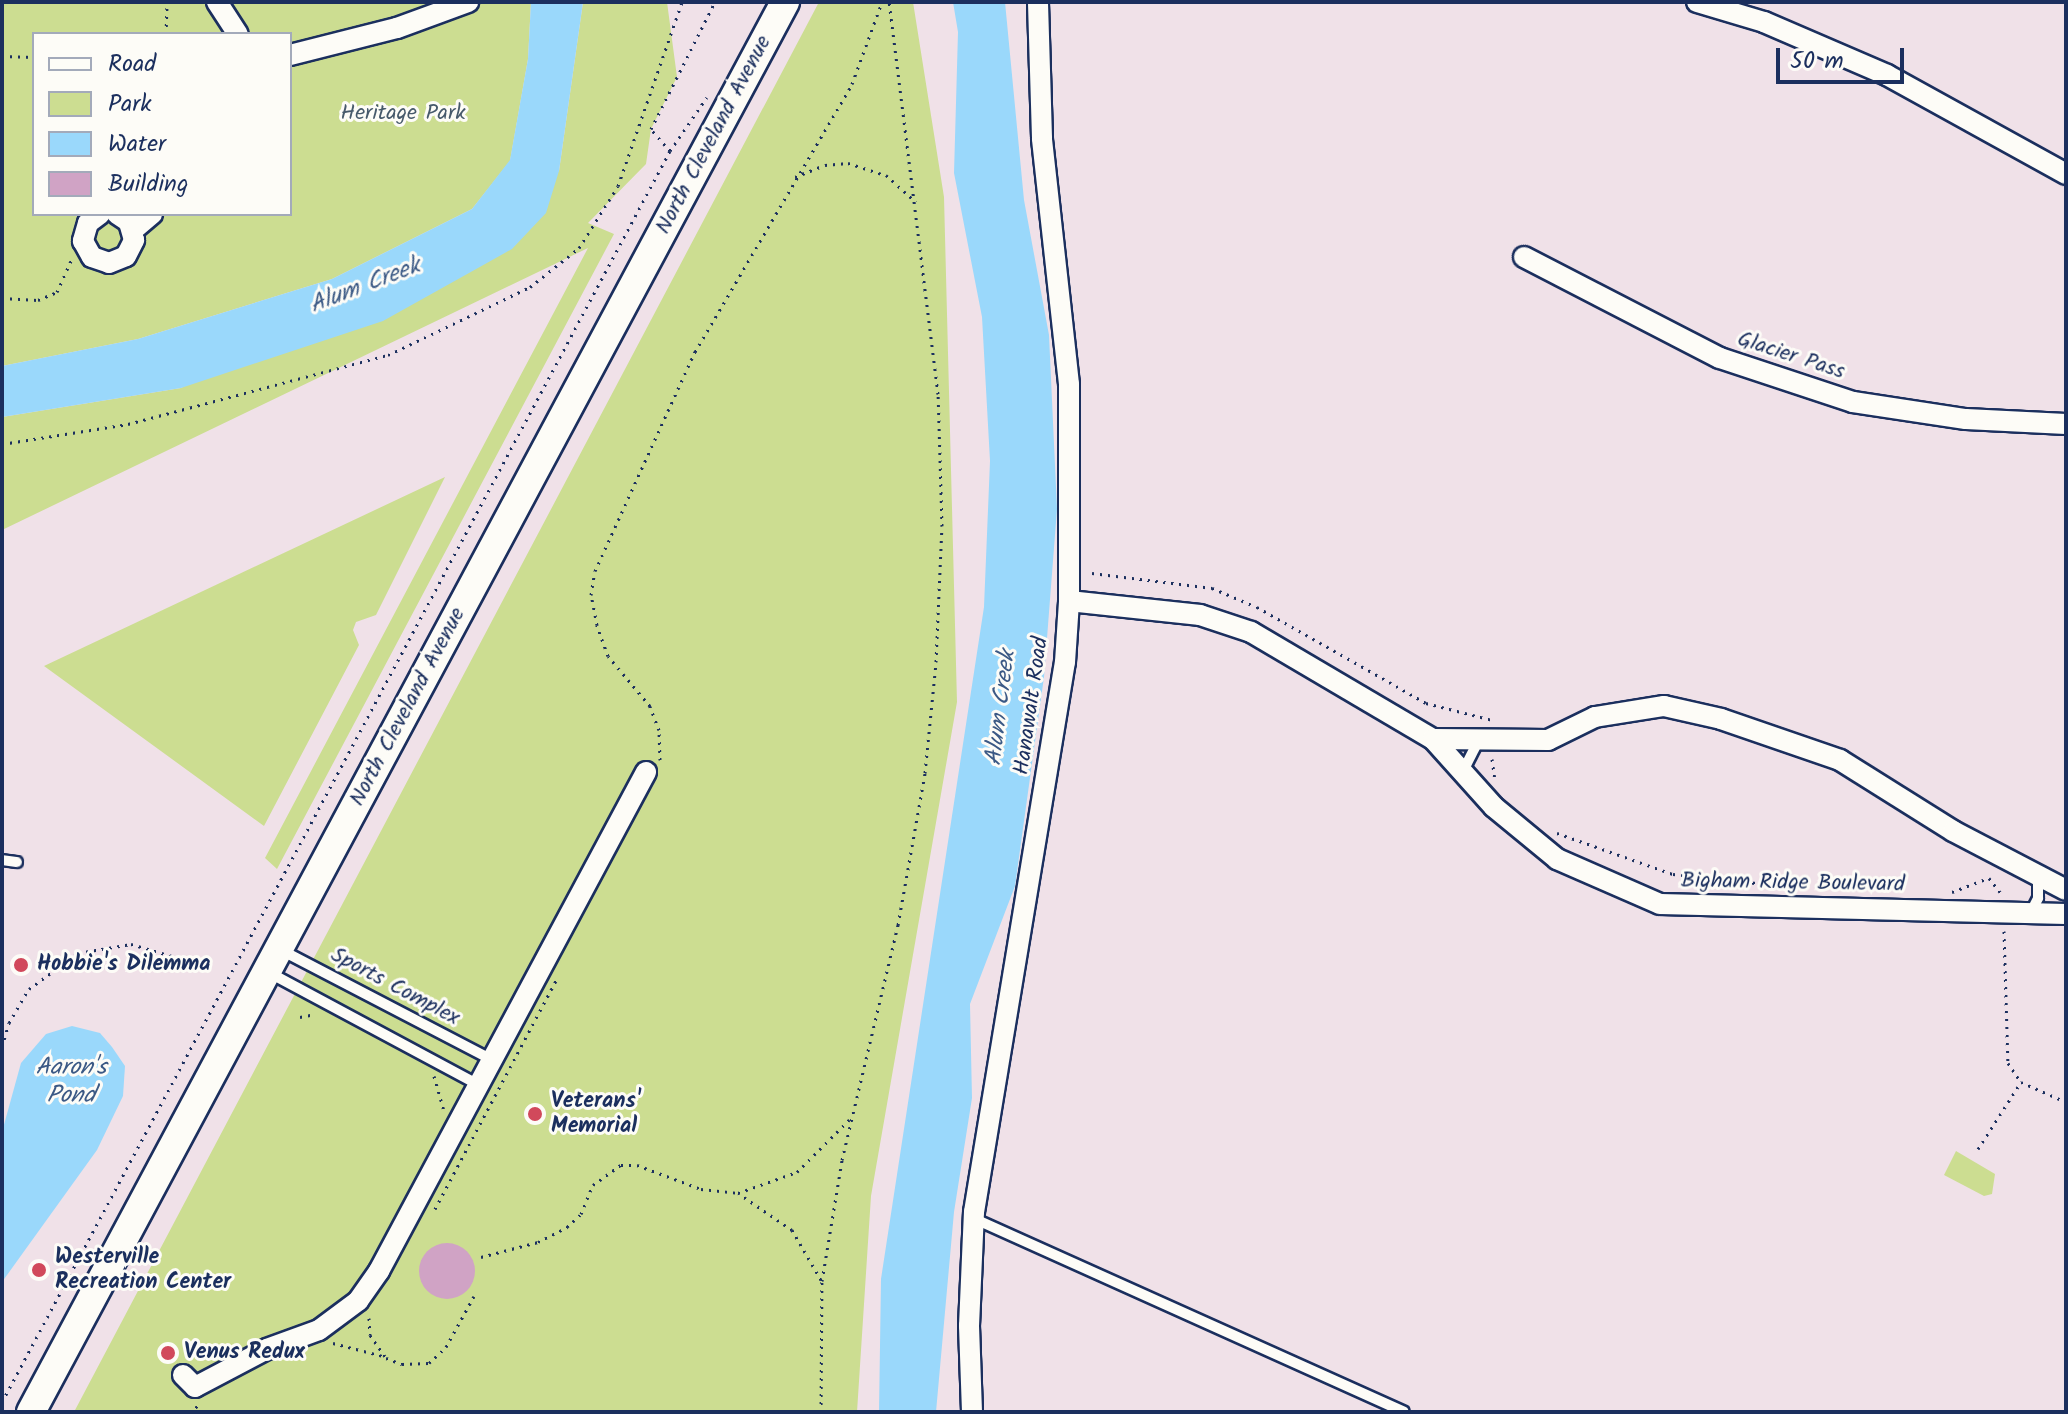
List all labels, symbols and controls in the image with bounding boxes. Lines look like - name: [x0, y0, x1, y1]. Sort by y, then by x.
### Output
- street label: North Cleveland Avenue: [650, 31, 778, 239]
- legend: [32, 32, 292, 216]
- scale bar: [1780, 32, 1908, 82]
- text: 50 m: [1790, 42, 1844, 81]
- text: Road: [108, 45, 156, 84]
- text: Park: [108, 85, 152, 124]
- park label: Heritage Park: [340, 101, 466, 127]
- text: Water: [108, 125, 166, 164]
- text: Building: [108, 165, 188, 204]
- water label: Alum Creek: [306, 252, 424, 320]
- street label: Glacier Pass: [1734, 326, 1848, 386]
- street label: North Cleveland Avenue: [344, 603, 472, 811]
- street label: Hanawalt Road: [1009, 635, 1055, 777]
- water label: Alum Creek: [980, 649, 1022, 767]
- street label: Bigham Ridge Boulevard: [1681, 868, 1905, 898]
- street label: Sports Complex: [326, 942, 464, 1032]
- place label: Hobbie's Dilemma: [37, 952, 211, 978]
- marker: Hobbie's Dilemma: [12, 956, 30, 974]
- water label: Aaron's Pond: [35, 1054, 107, 1110]
- place label: Veterans' Memorial: [551, 1088, 641, 1140]
- marker: Veterans' Memorial: [526, 1105, 544, 1123]
- place label: Westerville Recreation Center: [55, 1244, 231, 1296]
- marker: Westerville Recreation Center: [30, 1261, 48, 1279]
- place label: Venus Redux: [184, 1340, 305, 1366]
- marker: Venus Redux: [159, 1344, 177, 1362]

